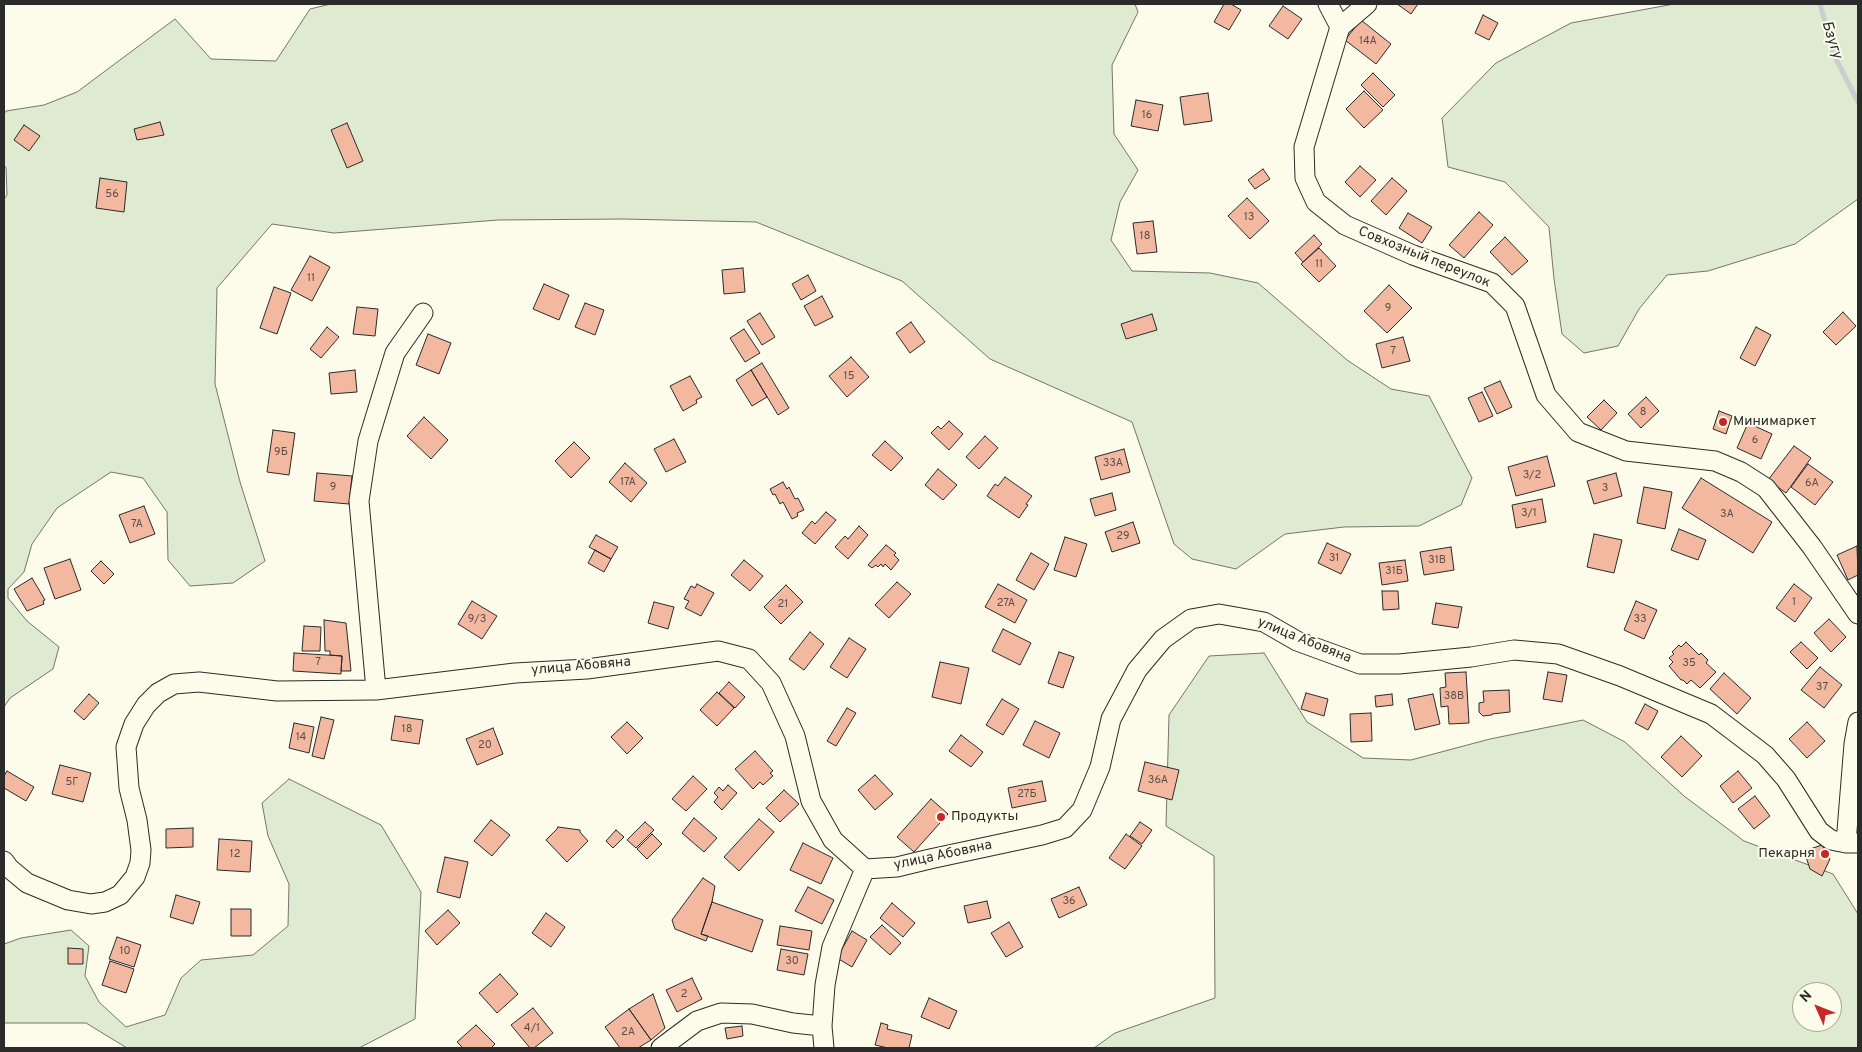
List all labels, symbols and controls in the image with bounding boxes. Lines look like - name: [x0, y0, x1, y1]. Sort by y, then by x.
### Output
- water label: Бзугу: [1816, 19, 1846, 61]
- house number: 14А: [1359, 35, 1377, 49]
- house number: 16: [1142, 109, 1152, 123]
- house number: 56: [105, 188, 119, 202]
- house number: 13: [1244, 211, 1254, 225]
- street label: Совхозный переулок: [1355, 224, 1493, 292]
- house number: 18: [1140, 230, 1150, 244]
- house number: 11: [1315, 258, 1323, 272]
- house number: 11: [307, 272, 315, 286]
- house number: 9: [1385, 302, 1391, 316]
- house number: 7: [1390, 345, 1396, 359]
- house number: 15: [844, 370, 854, 384]
- house number: 8: [1640, 406, 1646, 420]
- place label: Минимаркет: [1733, 414, 1816, 430]
- marker: Минимаркет: [1717, 416, 1729, 428]
- house number: 6: [1752, 434, 1758, 448]
- house number: 9Б: [274, 446, 288, 460]
- house number: 33А: [1103, 457, 1123, 471]
- house number: 3/2: [1523, 469, 1541, 483]
- house number: 17А: [620, 476, 636, 490]
- house number: 6А: [1805, 477, 1819, 491]
- house number: 9: [330, 481, 336, 495]
- house number: 3: [1602, 482, 1608, 496]
- house number: 3/1: [1521, 507, 1537, 521]
- house number: 3А: [1720, 508, 1734, 522]
- house number: 7А: [131, 518, 143, 532]
- house number: 29: [1116, 530, 1130, 544]
- house number: 31: [1329, 552, 1339, 566]
- house number: 31В: [1428, 554, 1446, 568]
- house number: 31Б: [1385, 565, 1403, 579]
- house number: 1: [1792, 596, 1796, 610]
- house number: 27А: [997, 597, 1015, 611]
- house number: 21: [778, 598, 788, 612]
- house number: 9/3: [468, 613, 486, 627]
- house number: 33: [1633, 613, 1647, 627]
- street label: улица Абовяна: [1255, 614, 1353, 668]
- street label: улица Абовяна: [530, 654, 632, 680]
- house number: 7: [315, 656, 321, 670]
- house number: 35: [1682, 657, 1696, 671]
- house number: 37: [1816, 681, 1828, 695]
- house number: 38В: [1444, 690, 1464, 704]
- house number: 18: [402, 723, 412, 737]
- house number: 14: [296, 731, 306, 745]
- house number: 20: [478, 739, 492, 753]
- house number: 36А: [1148, 774, 1168, 788]
- house number: 5Г: [65, 776, 79, 790]
- house number: 27Б: [1017, 788, 1037, 802]
- place label: Продукты: [951, 809, 1018, 825]
- marker: Продукты: [935, 811, 947, 823]
- street label: улица Абовяна: [892, 837, 994, 875]
- place label: Пекарня: [1758, 846, 1815, 862]
- house number: 12: [230, 848, 240, 862]
- marker: Пекарня: [1819, 848, 1831, 860]
- house number: 36: [1062, 895, 1076, 909]
- house number: 10: [119, 945, 131, 959]
- house number: 30: [785, 955, 799, 969]
- north arrow: [1792, 982, 1842, 1032]
- text: N: [1797, 987, 1816, 1006]
- house number: 2: [681, 988, 687, 1002]
- house number: 4/1: [524, 1022, 540, 1036]
- house number: 2А: [621, 1026, 635, 1040]

